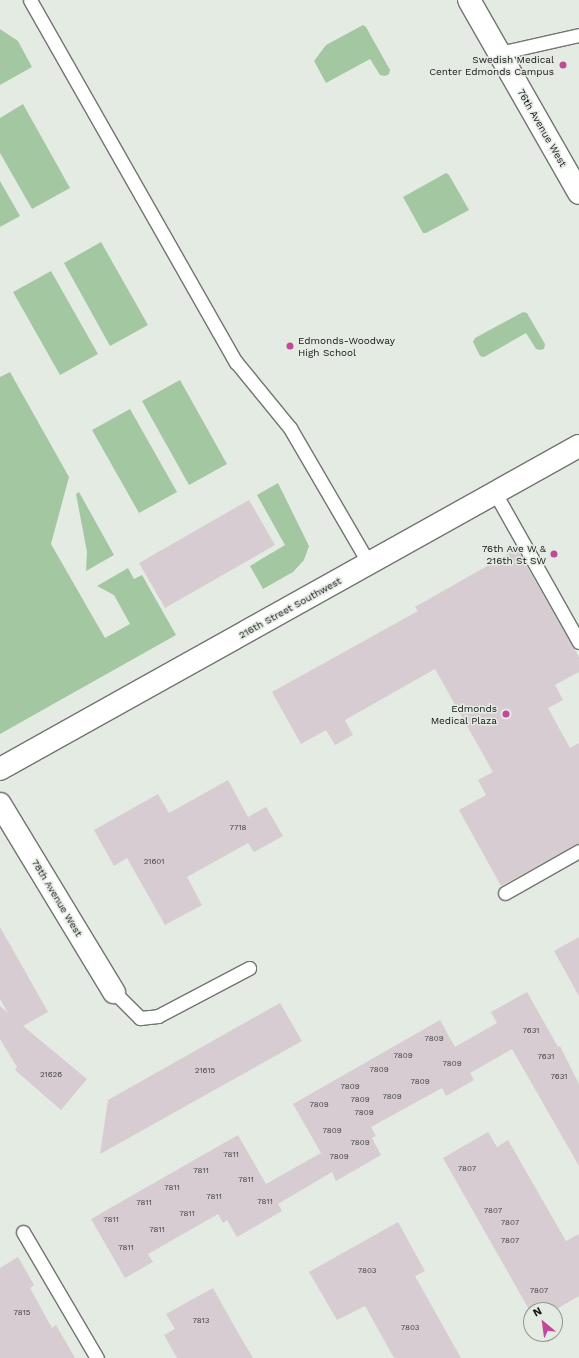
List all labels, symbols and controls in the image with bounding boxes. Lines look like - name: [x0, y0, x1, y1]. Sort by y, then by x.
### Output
- place label: Swedish Medical Center Edmonds Campus: [429, 53, 554, 76]
- marker: Swedish Medical Center Edmonds Campus: [557, 59, 569, 71]
- street label: 76th Avenue West: [515, 87, 569, 169]
- place label: Edmonds-Woodway High School: [298, 334, 395, 358]
- marker: Edmonds-Woodway High School: [285, 341, 295, 351]
- place label: 76th Ave W & 216th St SW: [481, 542, 546, 566]
- marker: 76th Ave W & 216th St SW: [549, 549, 559, 559]
- street label: 216th Street Southwest: [237, 575, 343, 641]
- place label: Edmonds Medical Plaza: [430, 702, 497, 726]
- marker: Edmonds Medical Plaza: [500, 708, 512, 720]
- house number: 7718: [229, 823, 247, 833]
- street label: 78th Avenue West: [29, 857, 85, 939]
- house number: 21601: [144, 857, 164, 867]
- house number: 7631: [523, 1026, 539, 1036]
- house number: 7809: [424, 1034, 444, 1044]
- house number: 7809: [393, 1051, 413, 1061]
- house number: 7631: [538, 1052, 554, 1062]
- house number: 7809: [442, 1059, 462, 1069]
- house number: 7809: [369, 1065, 389, 1075]
- house number: 21615: [195, 1066, 215, 1076]
- house number: 21626: [40, 1070, 62, 1080]
- house number: 7631: [551, 1072, 567, 1082]
- house number: 7809: [410, 1077, 430, 1087]
- house number: 7809: [340, 1082, 360, 1092]
- house number: 7809: [382, 1092, 402, 1102]
- house number: 7809: [350, 1095, 370, 1105]
- house number: 7809: [309, 1100, 329, 1110]
- house number: 7809: [354, 1108, 374, 1118]
- house number: 7809: [322, 1126, 342, 1136]
- house number: 7809: [350, 1138, 370, 1148]
- house number: 7811: [223, 1150, 239, 1160]
- house number: 7809: [329, 1152, 349, 1162]
- house number: 7807: [458, 1164, 476, 1174]
- house number: 7811: [193, 1166, 209, 1176]
- house number: 7811: [238, 1175, 254, 1185]
- house number: 7811: [164, 1183, 180, 1193]
- house number: 7811: [206, 1192, 222, 1202]
- house number: 7811: [257, 1197, 273, 1207]
- house number: 7811: [136, 1198, 152, 1208]
- house number: 7807: [484, 1206, 502, 1216]
- house number: 7811: [179, 1209, 195, 1219]
- house number: 7811: [103, 1215, 119, 1225]
- house number: 7807: [501, 1218, 519, 1228]
- house number: 7811: [149, 1225, 165, 1235]
- house number: 7807: [501, 1236, 519, 1246]
- house number: 7811: [118, 1243, 134, 1253]
- house number: 7803: [358, 1266, 376, 1276]
- house number: 7807: [530, 1286, 548, 1296]
- north arrow: [523, 1302, 563, 1342]
- text: N: [531, 1304, 544, 1320]
- house number: 7815: [13, 1308, 31, 1318]
- house number: 7813: [192, 1316, 210, 1326]
- house number: 7803: [401, 1323, 419, 1333]

